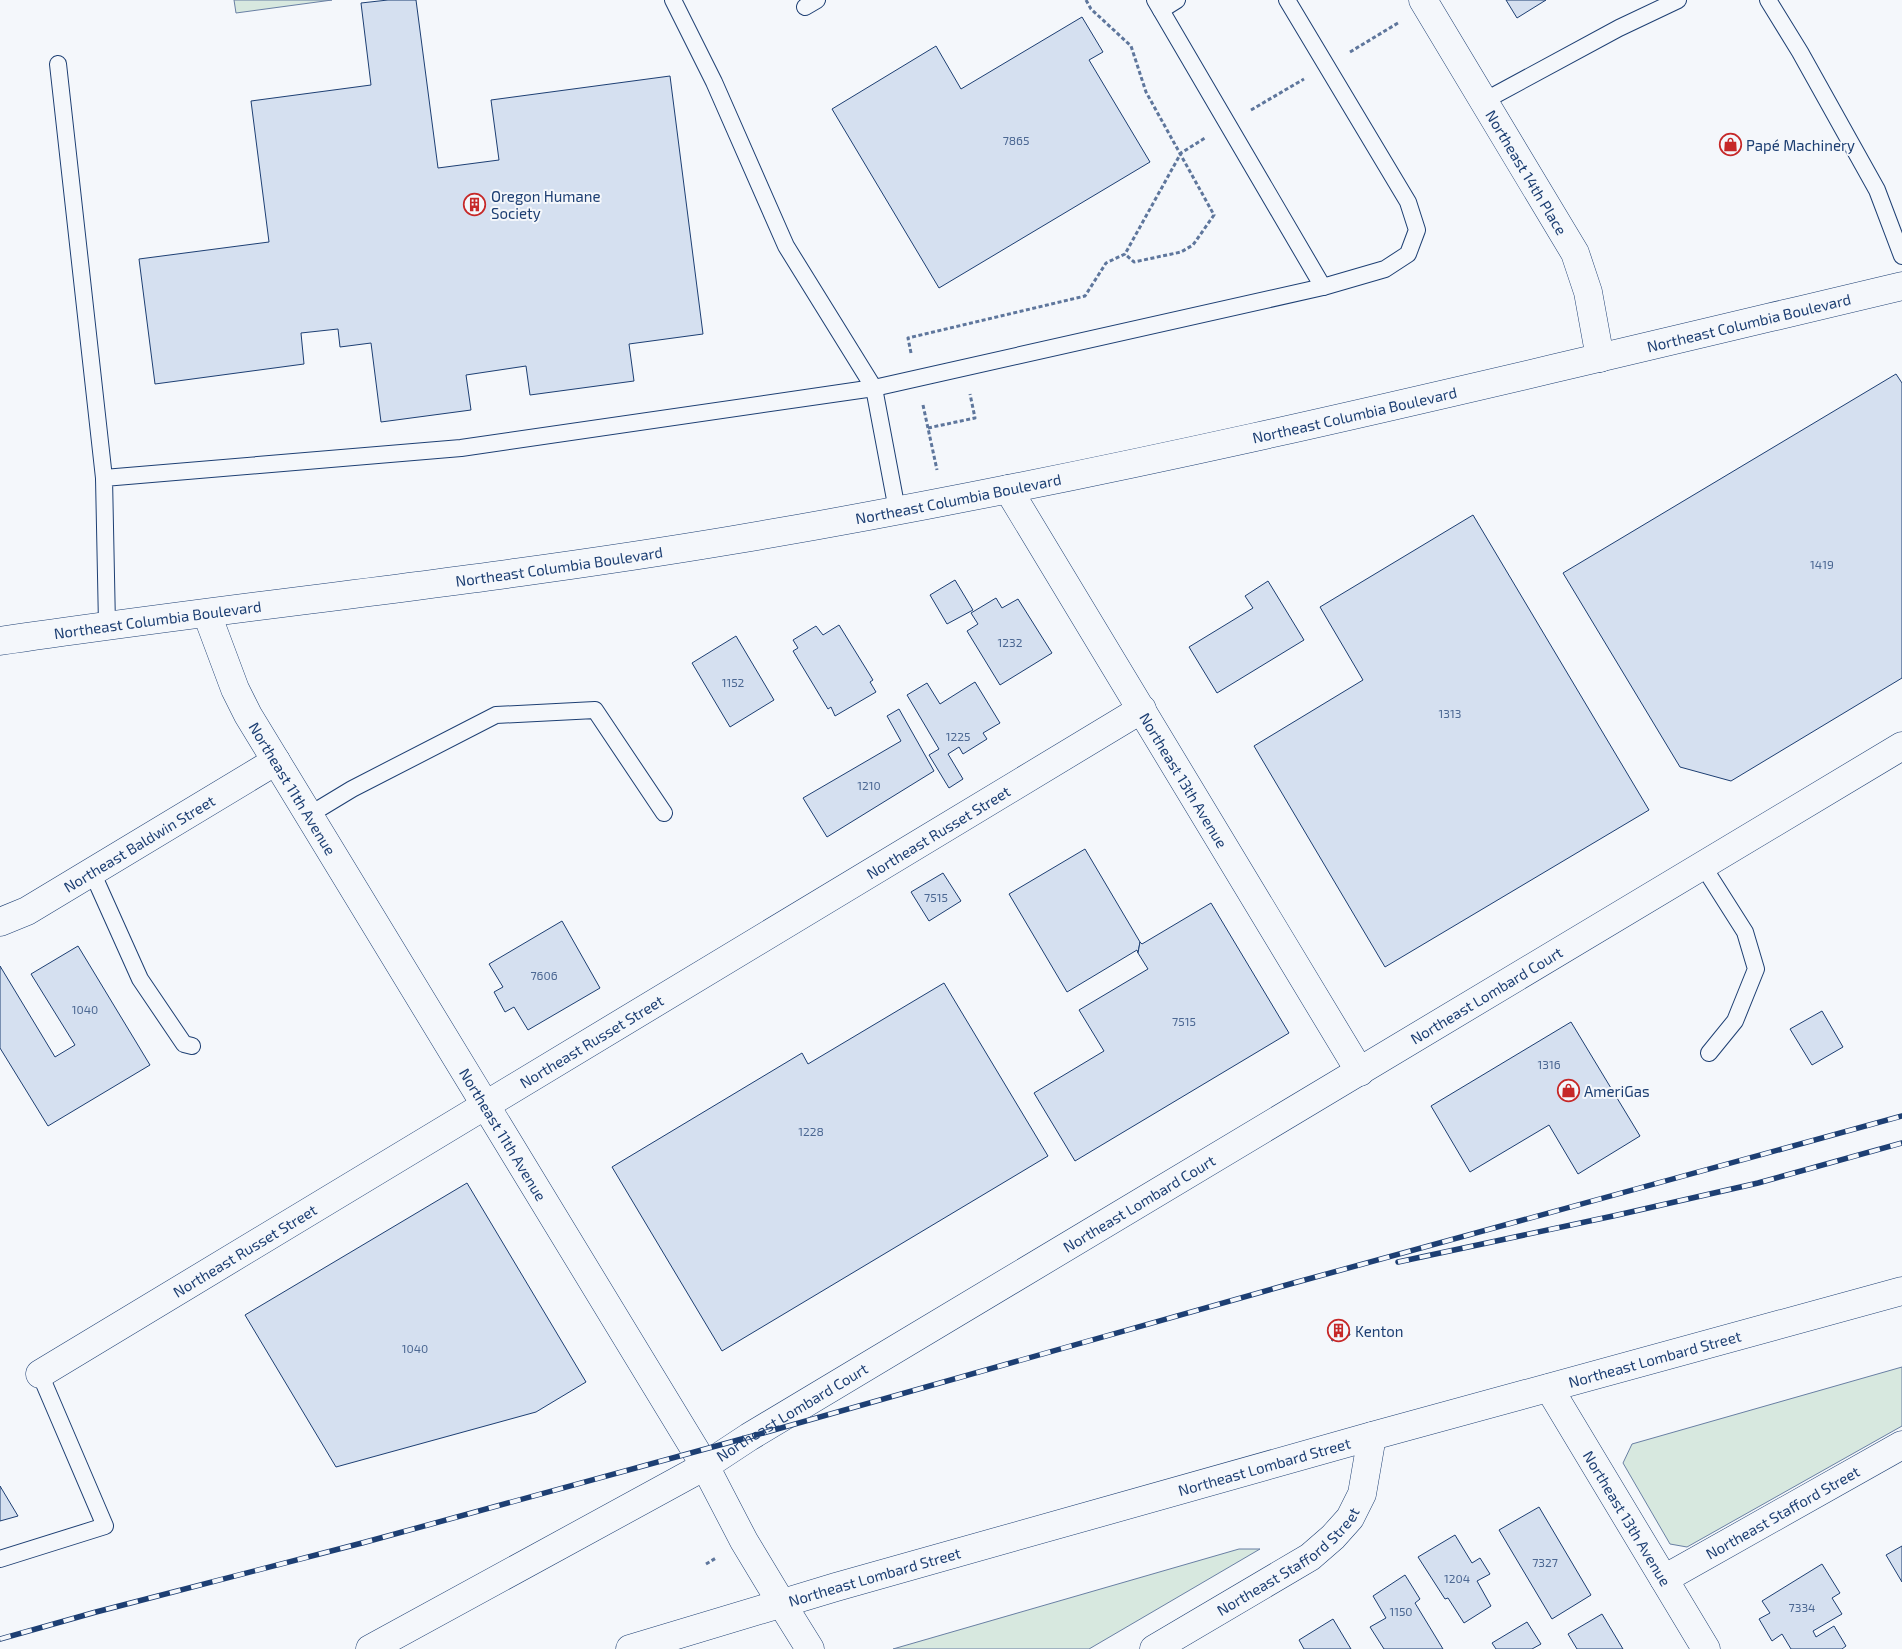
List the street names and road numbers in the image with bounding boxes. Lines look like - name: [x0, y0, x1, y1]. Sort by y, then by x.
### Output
- street label: Northeast 14th Place: [1482, 107, 1571, 238]
- street label: Northeast Columbia Boulevard: [1645, 289, 1853, 355]
- street label: Northeast Columbia Boulevard: [1250, 383, 1458, 446]
- street label: Northeast Columbia Boulevard: [854, 470, 1063, 527]
- street label: Northeast Columbia Boulevard: [454, 542, 664, 590]
- street label: Northeast Columbia Boulevard: [53, 597, 262, 642]
- street label: Northeast 13th Avenue: [1136, 709, 1231, 851]
- street label: Northeast 11th Avenue: [245, 719, 340, 858]
- street label: Northeast Russet Street: [863, 782, 1013, 882]
- street label: Northeast Baldwin Street: [60, 791, 218, 896]
- street label: Northeast Lombard Court: [1407, 943, 1566, 1048]
- street label: Northeast Russet Street: [516, 991, 667, 1091]
- street label: Northeast 11th Avenue: [456, 1065, 550, 1204]
- street label: Northeast Lombard Court: [1060, 1151, 1218, 1256]
- street label: Northeast Russet Street: [170, 1200, 320, 1301]
- street label: Northeast Lombard Street: [1566, 1326, 1743, 1391]
- street label: Northeast Lombard Court: [713, 1359, 871, 1465]
- street label: Northeast Lombard Street: [1176, 1433, 1353, 1499]
- street label: Northeast 13th Avenue: [1580, 1447, 1675, 1589]
- street label: Northeast Stafford Street: [1702, 1462, 1863, 1563]
- street label: Northeast Stafford Street: [1213, 1504, 1363, 1619]
- street label: Northeast Lombard Street: [786, 1543, 963, 1610]

